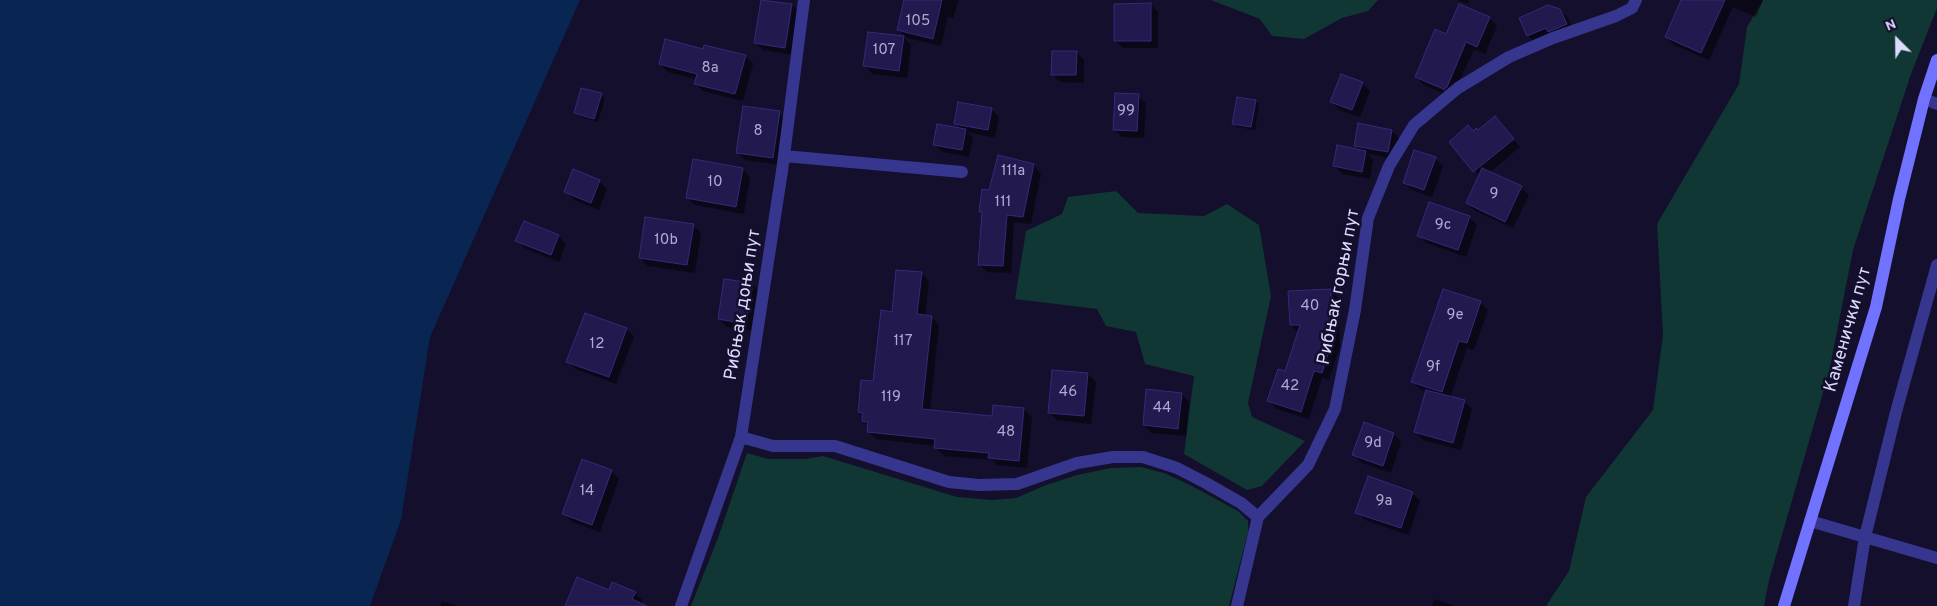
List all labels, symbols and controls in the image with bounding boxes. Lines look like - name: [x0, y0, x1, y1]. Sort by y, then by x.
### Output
- house number: 105: [906, 13, 930, 31]
- north arrow: [1872, 15, 1922, 65]
- text: N: [1883, 16, 1899, 36]
- house number: 107: [873, 42, 895, 60]
- house number: 8a: [701, 60, 719, 78]
- house number: 99: [1117, 103, 1135, 121]
- house number: 8: [753, 123, 763, 141]
- house number: 111a: [1001, 163, 1025, 181]
- house number: 10: [707, 174, 723, 192]
- house number: 9: [1490, 186, 1498, 204]
- house number: 111: [995, 194, 1011, 212]
- street label: Рибњак горњи пут: [1314, 207, 1366, 367]
- house number: 9c: [1435, 217, 1451, 235]
- street label: Рибњак доњи пут: [721, 228, 767, 382]
- house number: 10b: [654, 232, 678, 250]
- street label: Каменички пут: [1821, 265, 1877, 395]
- house number: 40: [1301, 298, 1319, 316]
- house number: 9e: [1446, 307, 1464, 325]
- house number: 117: [894, 333, 912, 351]
- house number: 12: [590, 336, 604, 354]
- house number: 9f: [1426, 359, 1440, 377]
- house number: 42: [1281, 378, 1299, 396]
- house number: 46: [1059, 384, 1077, 402]
- house number: 119: [881, 389, 901, 407]
- house number: 44: [1153, 400, 1171, 418]
- house number: 48: [997, 424, 1015, 442]
- house number: 9d: [1364, 435, 1382, 453]
- house number: 14: [580, 483, 594, 501]
- house number: 9a: [1376, 493, 1392, 511]

